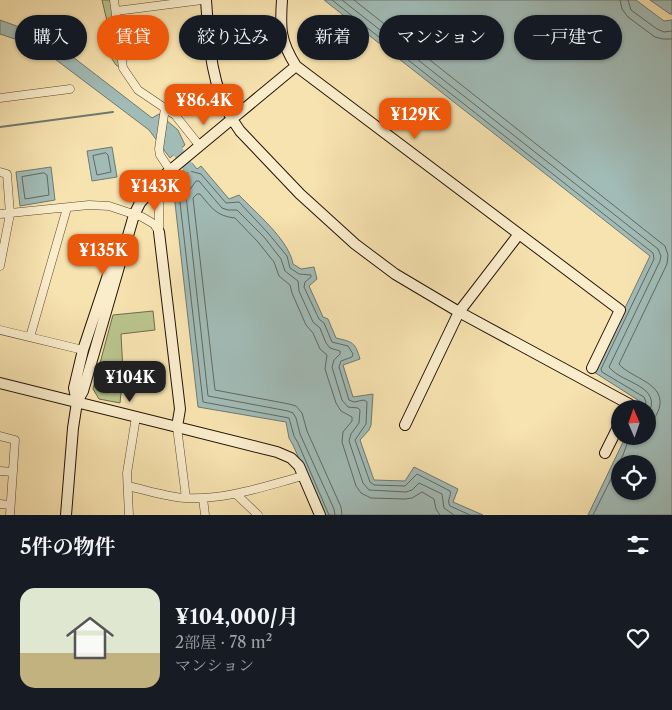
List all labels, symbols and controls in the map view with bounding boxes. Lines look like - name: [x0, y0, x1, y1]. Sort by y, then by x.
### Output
- chip: 購入: [15, 15, 87, 60]
- chip: 賃貸: [97, 15, 169, 60]
- chip: 絞り込み: [179, 15, 287, 60]
- chip: 新着: [297, 15, 369, 60]
- chip: マンション: [379, 15, 504, 60]
- chip: 一戸建て: [514, 15, 622, 60]
- pin: ¥86.4K: [163, 84, 245, 126]
- text: ¥86.4K: [175, 90, 233, 110]
- pin: ¥129K: [380, 98, 450, 140]
- text: ¥129K: [390, 104, 440, 124]
- pin: ¥143K: [120, 170, 190, 212]
- text: ¥143K: [130, 176, 180, 196]
- pin: ¥135K: [68, 234, 138, 276]
- text: ¥135K: [79, 240, 127, 260]
- pin: ¥104K: [95, 360, 165, 403]
- text: ¥104K: [105, 367, 155, 387]
- north arrow: [611, 400, 656, 445]
- map controls: [611, 400, 656, 500]
- button: locate: [611, 455, 656, 500]
- icon: filters: [624, 531, 652, 559]
- text: 5件の物件: [20, 534, 116, 559]
- text: ¥104,000/月: [175, 604, 299, 629]
- icon: home: [60, 608, 120, 668]
- icon: heart: [624, 624, 652, 652]
- text: 2部屋 · 78 m²: [175, 632, 272, 652]
- text: マンション: [175, 655, 254, 675]

